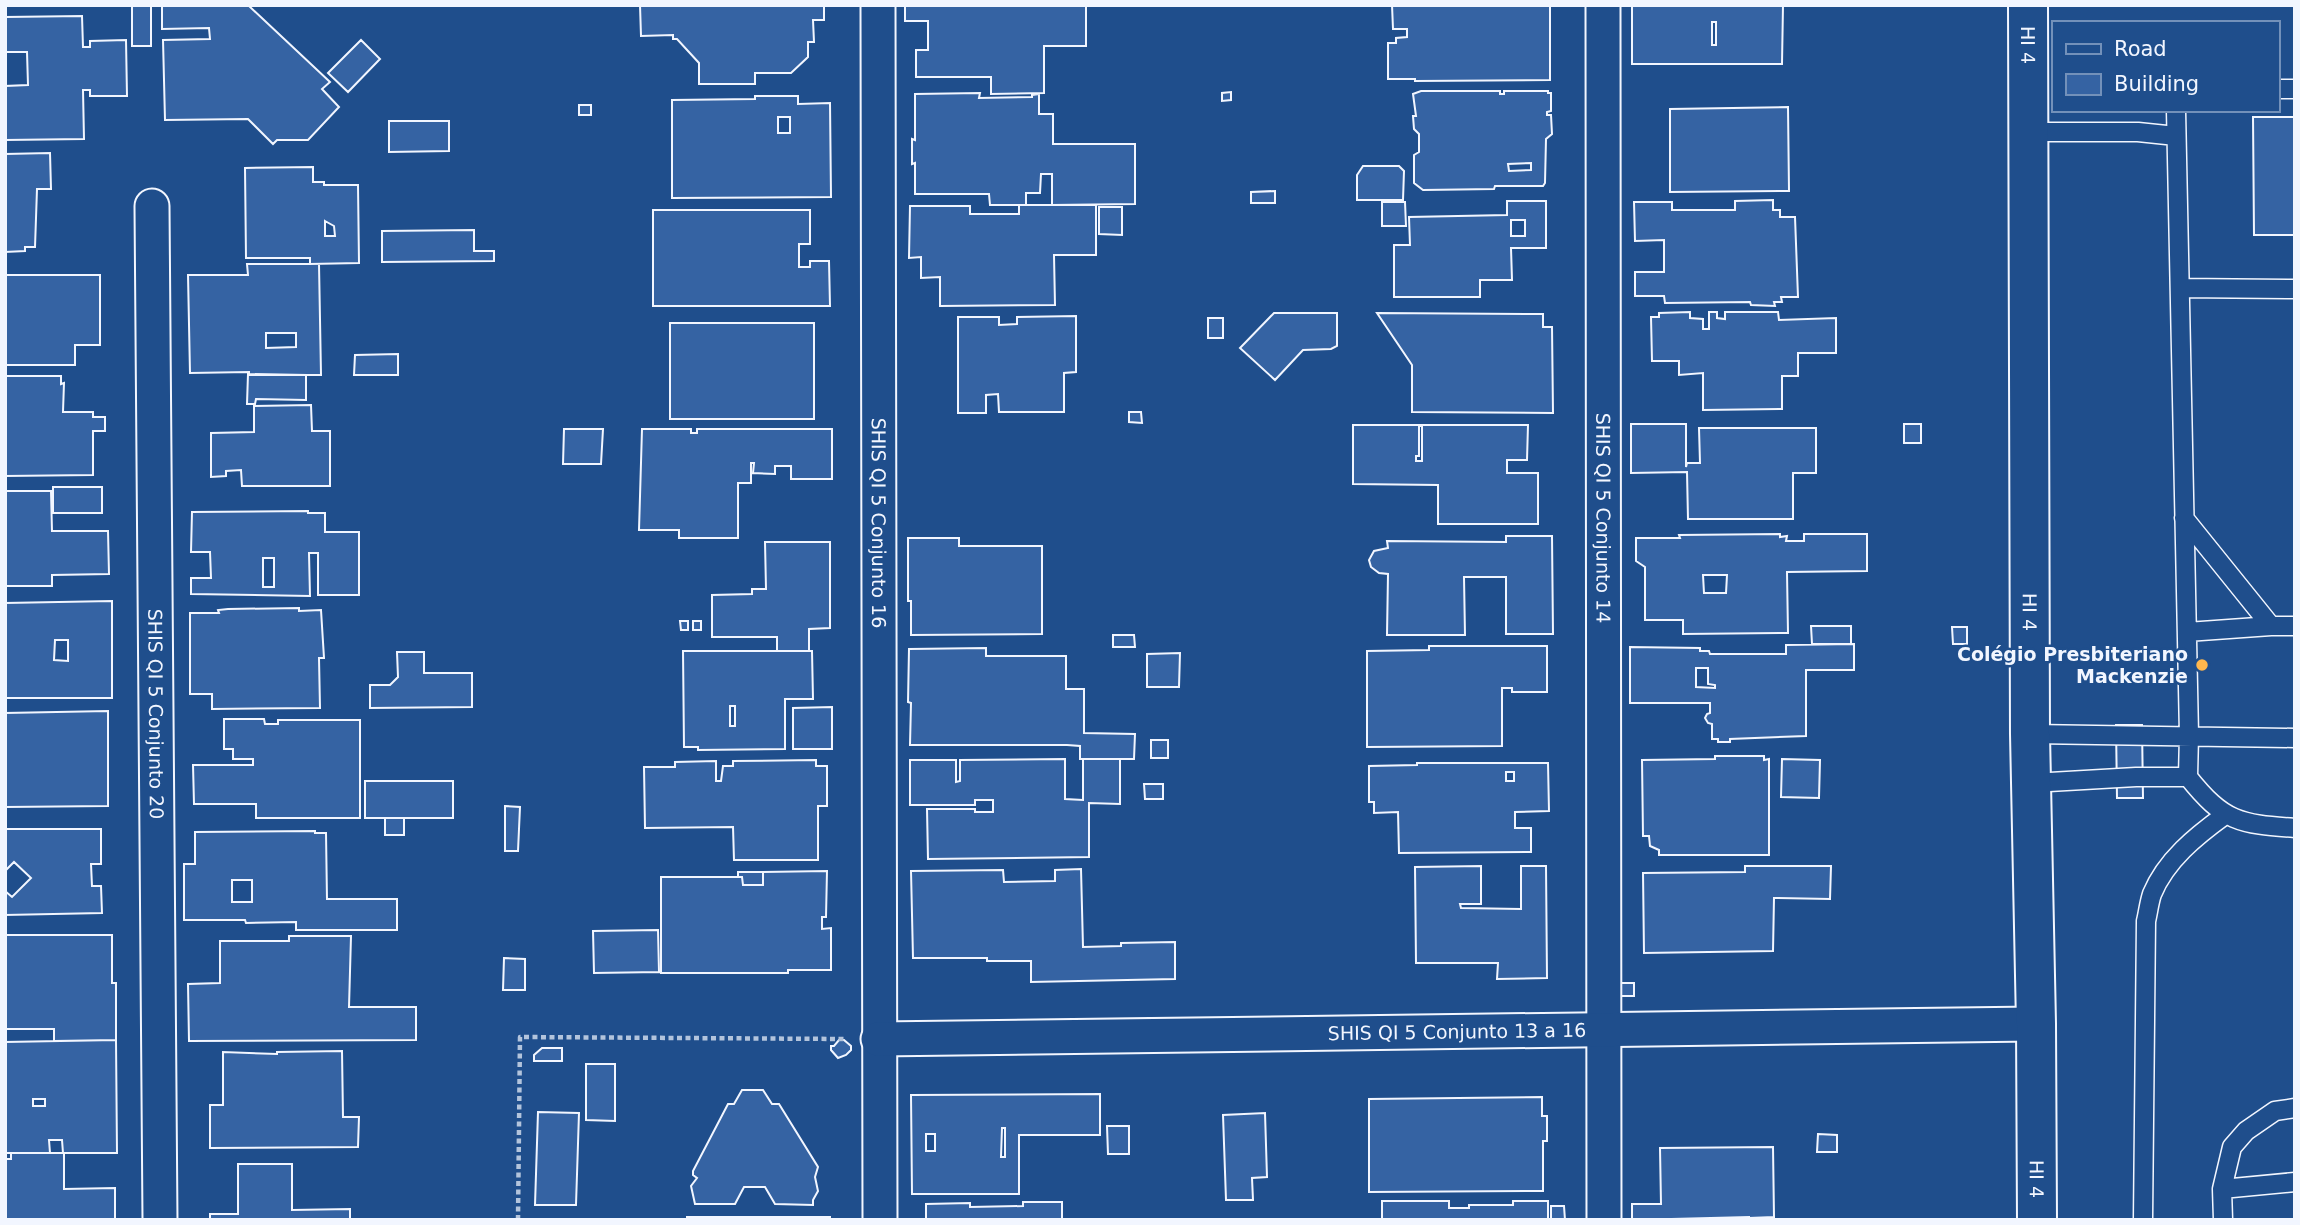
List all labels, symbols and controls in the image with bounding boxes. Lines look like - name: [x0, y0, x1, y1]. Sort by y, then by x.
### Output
- legend: [2052, 21, 2279, 112]
- street label: HI 4: [2017, 26, 2039, 64]
- text: Road: [2114, 37, 2167, 61]
- text: Building: [2114, 72, 2199, 96]
- street label: SHIS QI 5 Conjunto 14: [1592, 413, 1615, 623]
- street label: SHIS QI 5 Conjunto 16: [868, 418, 890, 628]
- street label: HI 4: [2019, 593, 2041, 631]
- street label: SHIS QI 5 Conjunto 20: [144, 609, 168, 819]
- place label: Colégio Presbiteriano Mackenzie: [1957, 643, 2188, 687]
- marker: Colégio Presbiteriano Mackenzie: [2194, 657, 2210, 673]
- street label: SHIS QI 5 Conjunto 13 a 16: [1328, 1019, 1586, 1044]
- street label: HI 4: [2026, 1160, 2048, 1198]

